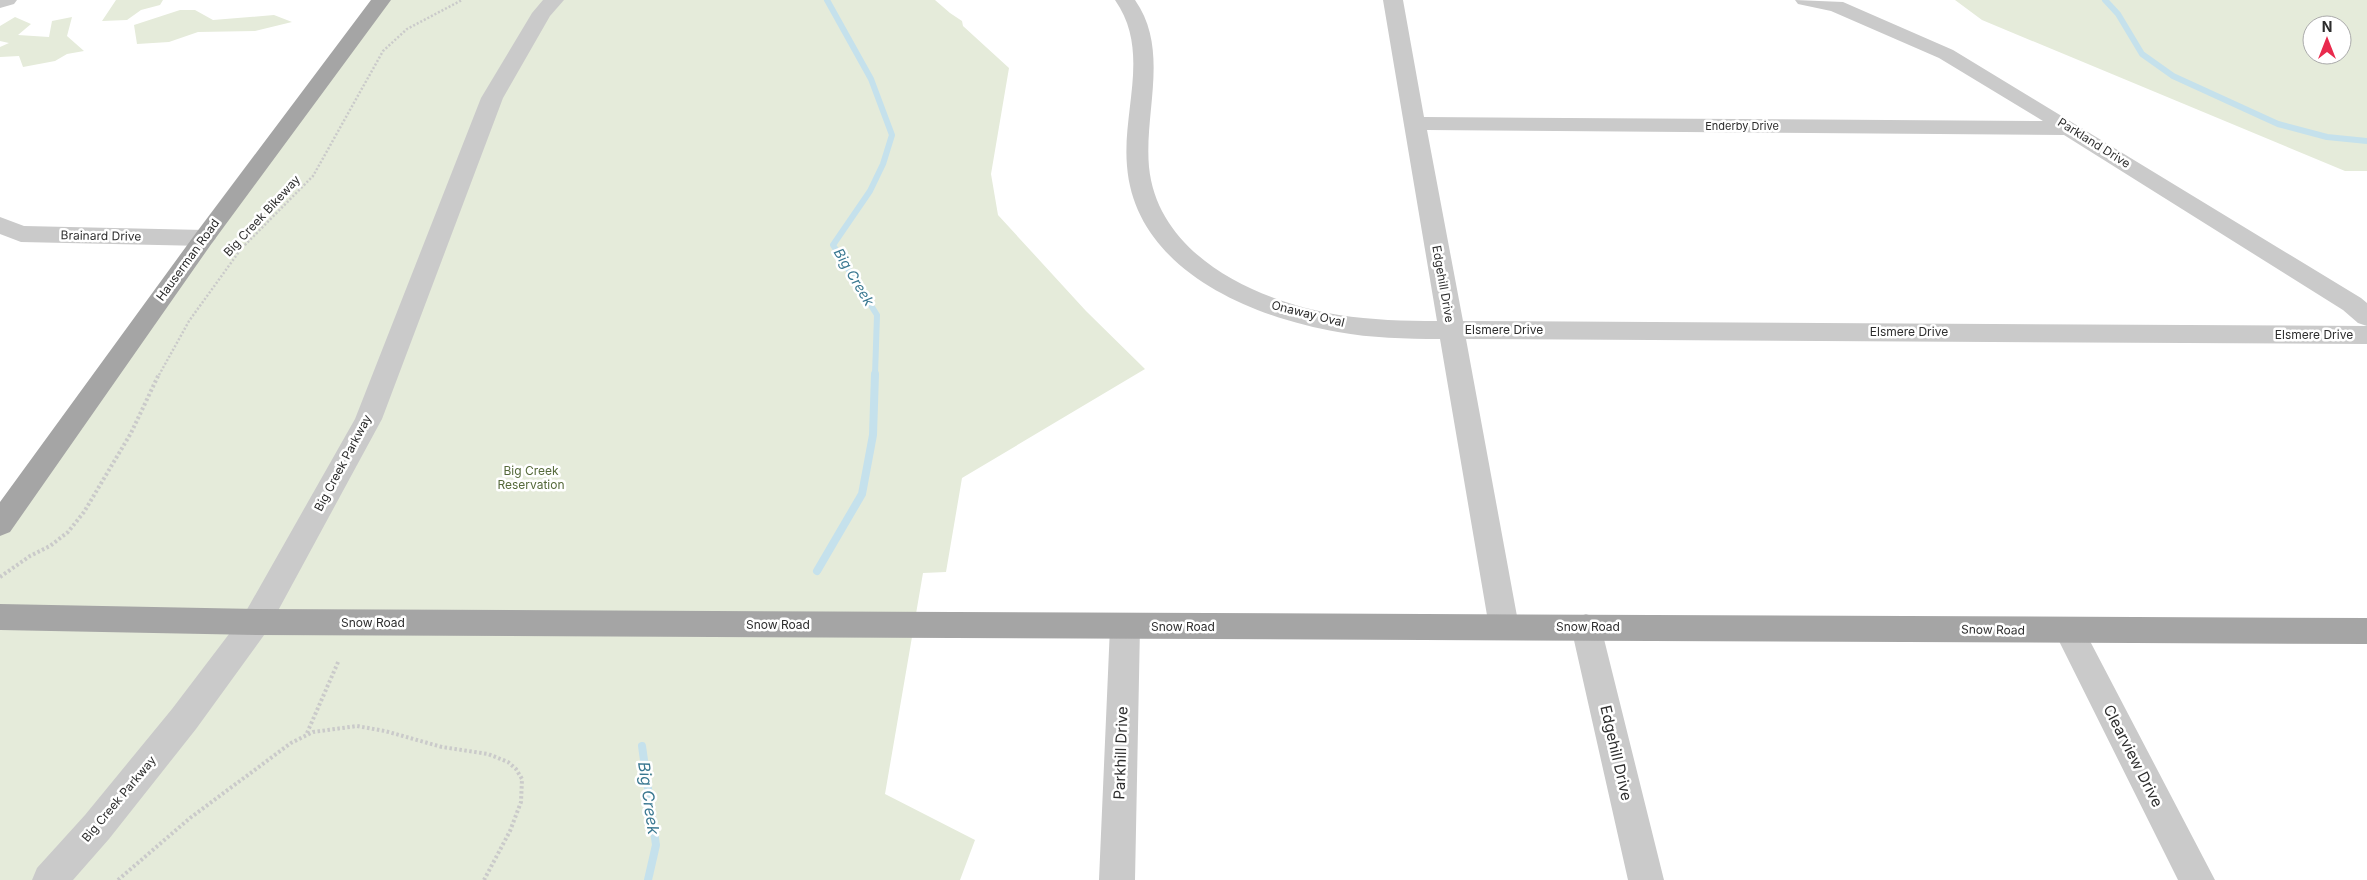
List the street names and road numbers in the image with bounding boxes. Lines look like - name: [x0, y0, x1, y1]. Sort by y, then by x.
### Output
- street label: Parkland Drive: [2055, 114, 2133, 171]
- street label: Enderby Drive: [1705, 119, 1779, 133]
- street label: Big Creek Bikeway: [220, 172, 303, 259]
- street label: Hauserman Road: [153, 216, 222, 304]
- street label: Brainard Drive: [61, 227, 141, 244]
- street label: Edgehill Drive: [1429, 244, 1458, 324]
- street label: Onaway Oval: [1270, 297, 1346, 330]
- street label: Elsmere Drive: [1465, 322, 1543, 337]
- street label: Elsmere Drive: [1870, 324, 1948, 339]
- street label: Elsmere Drive: [2275, 327, 2353, 342]
- street label: Big Creek Parkway: [311, 412, 374, 514]
- street label: Snow Road: [341, 615, 405, 630]
- street label: Snow Road: [746, 617, 810, 632]
- street label: Snow Road: [1151, 619, 1215, 634]
- street label: Snow Road: [1556, 619, 1620, 634]
- street label: Snow Road: [1961, 621, 2025, 638]
- street label: Clearview Drive: [2100, 702, 2167, 810]
- street label: Edgehill Drive: [1596, 703, 1637, 802]
- street label: Parkhill Drive: [1109, 706, 1132, 800]
- street label: Big Creek Parkway: [78, 753, 159, 845]

